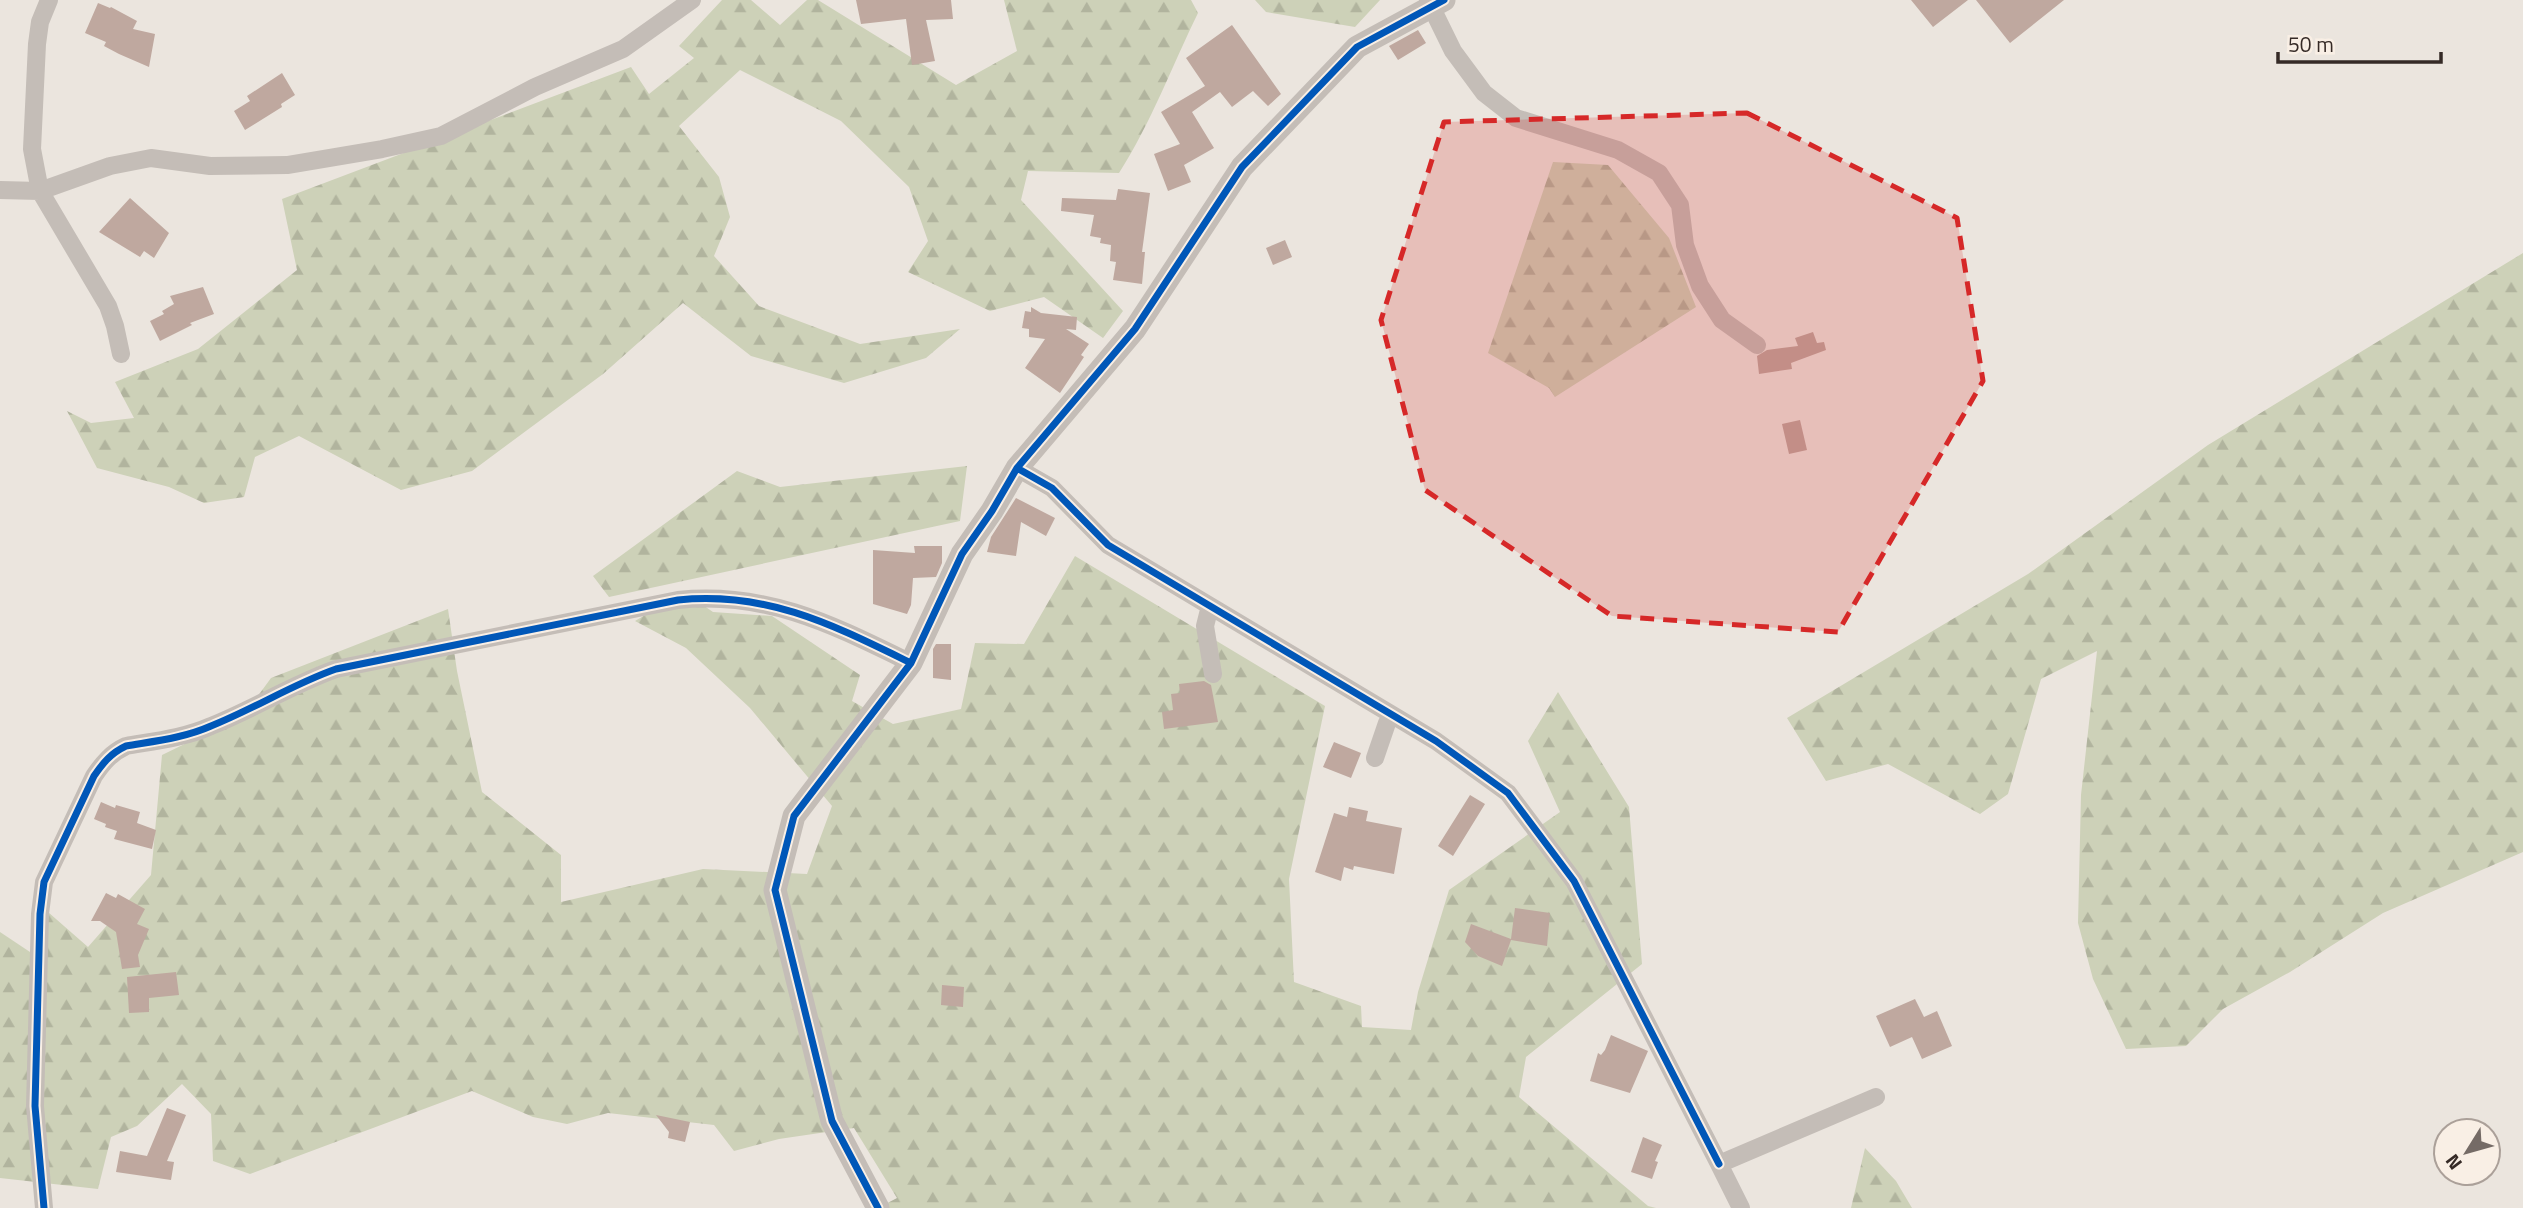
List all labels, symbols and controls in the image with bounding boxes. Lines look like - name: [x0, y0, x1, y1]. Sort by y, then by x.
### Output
- scale bar: [2278, 21, 2441, 65]
- text: 50 m: [2288, 28, 2334, 60]
- north arrow: [2432, 1117, 2502, 1187]
- text: N: [2437, 1149, 2469, 1177]

